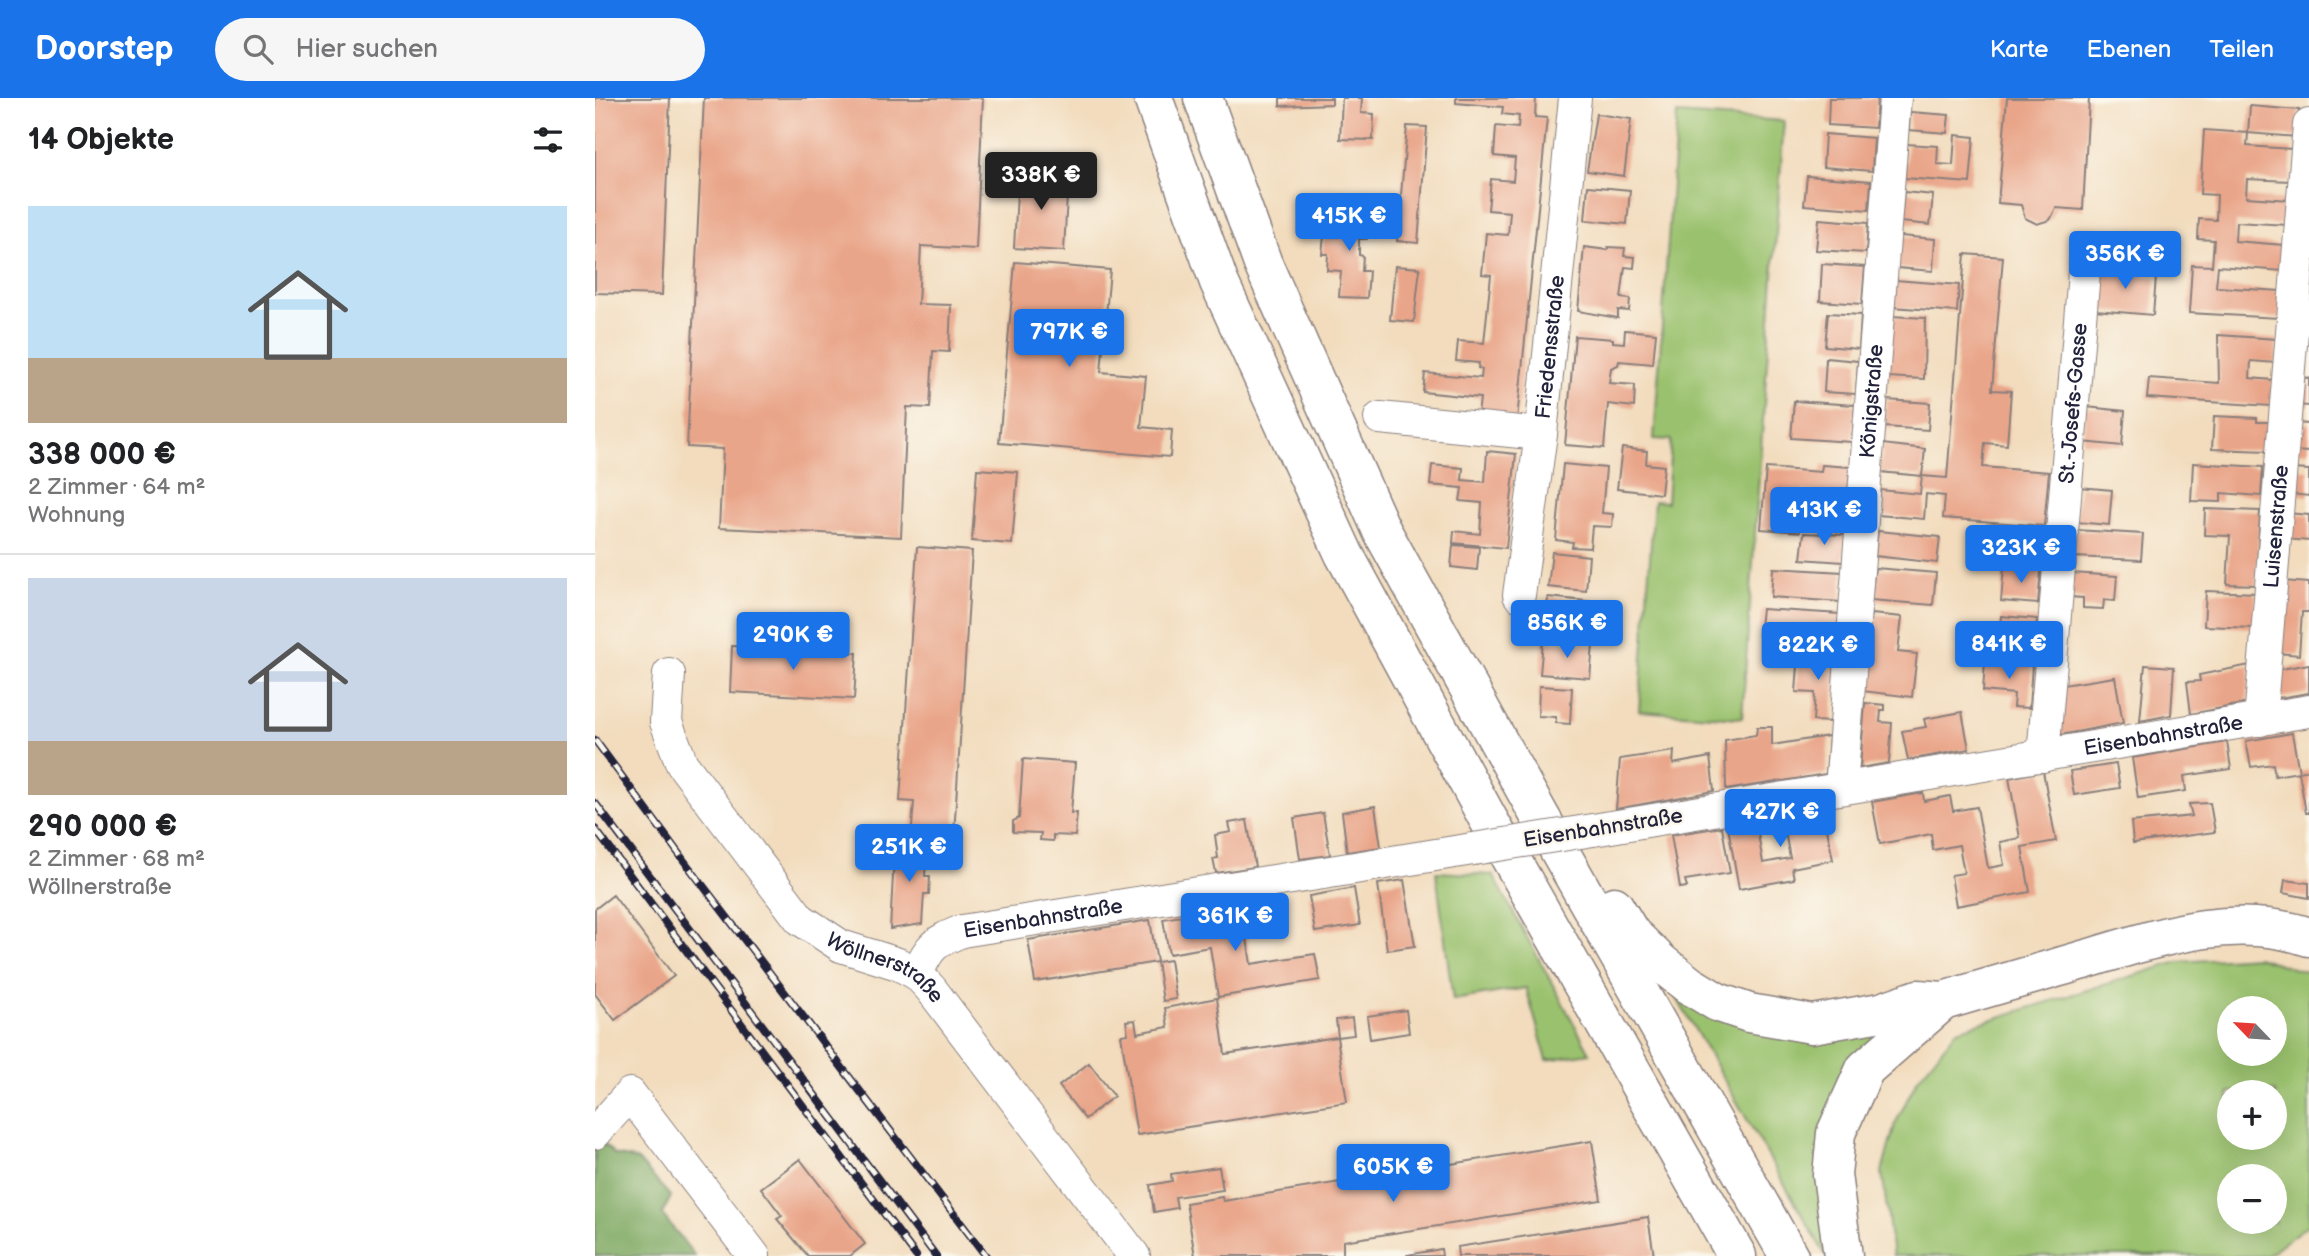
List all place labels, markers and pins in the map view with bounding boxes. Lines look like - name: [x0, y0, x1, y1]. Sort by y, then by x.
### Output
- pin: 338K €: [984, 152, 1098, 212]
- pin: 415K €: [1292, 194, 1406, 253]
- pin: 356K €: [2068, 232, 2182, 291]
- pin: 797K €: [1012, 310, 1126, 369]
- pin: 413K €: [1767, 488, 1881, 547]
- pin: 323K €: [1964, 526, 2078, 585]
- pin: 856K €: [1510, 601, 1624, 660]
- pin: 290K €: [736, 612, 850, 672]
- pin: 822K €: [1761, 622, 1875, 682]
- pin: 841K €: [1952, 622, 2066, 681]
- pin: 427K €: [1723, 790, 1837, 849]
- pin: 251K €: [852, 824, 966, 884]
- pin: 361K €: [1178, 894, 1292, 953]
- pin: 605K €: [1336, 1144, 1450, 1204]

